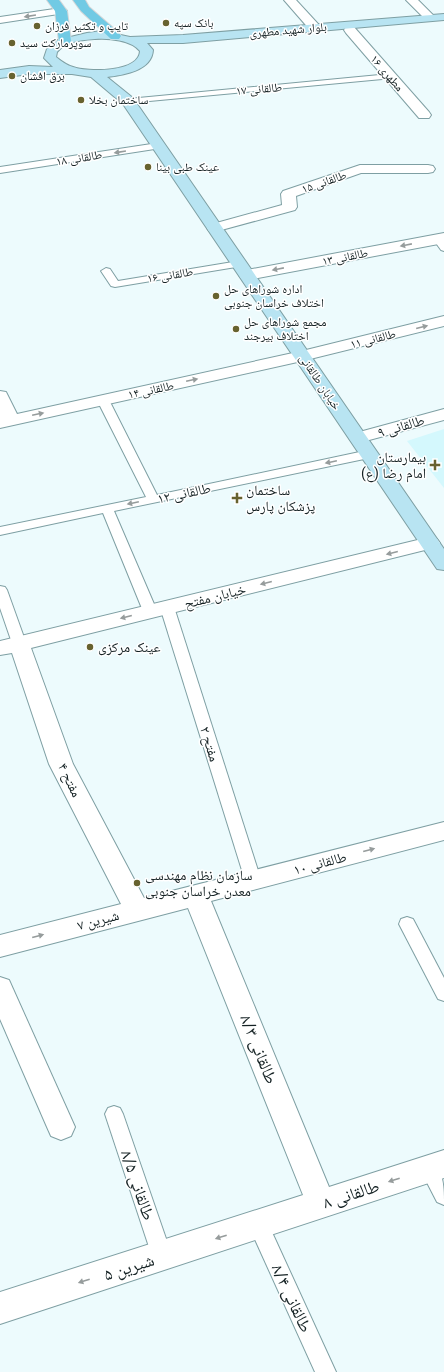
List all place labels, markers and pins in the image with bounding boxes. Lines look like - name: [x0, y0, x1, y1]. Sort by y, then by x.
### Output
- place label: بانک سپه: [174, 16, 214, 30]
- marker: بانک سپه: [161, 18, 171, 28]
- place label: تایپ و تکثیر فرزان: [45, 19, 129, 33]
- marker: تایپ و تکثیر فرزان: [32, 21, 42, 31]
- place label: سوپرمارکت سید: [20, 36, 91, 50]
- marker: سوپرمارکت سید: [7, 38, 17, 48]
- place label: برق افشان: [20, 69, 65, 83]
- marker: برق افشان: [7, 71, 17, 81]
- place label: ساختمان بخلا: [89, 93, 149, 107]
- marker: ساختمان بخلا: [76, 95, 86, 105]
- place label: عینک طبی بینا: [156, 160, 219, 174]
- marker: عینک طبی بینا: [143, 162, 153, 172]
- place label: اداره شوراهای حل اختلاف خراسان جنوبی: [224, 282, 324, 310]
- marker: اداره شوراهای حل اختلاف خراسان جنوبی: [211, 291, 221, 301]
- place label: مجمع شوراهای حل اختلاف بیرجند: [244, 315, 326, 343]
- marker: مجمع شوراهای حل اختلاف بیرجند: [231, 324, 241, 334]
- place label: بیمارستان امام رضا (ع): [361, 449, 426, 483]
- marker: بیمارستان امام رضا (ع): [429, 459, 441, 471]
- place label: ساختمان پزشکان پارس: [246, 482, 315, 515]
- marker: ساختمان پزشکان پارس: [231, 492, 243, 504]
- place label: عینک مرکزی: [98, 639, 161, 656]
- marker: عینک مرکزی: [85, 642, 95, 652]
- place label: سازمان نظام مهندسی معدن خراسان جنوبی: [145, 867, 253, 900]
- marker: سازمان نظام مهندسی معدن خراسان جنوبی: [132, 878, 142, 888]

